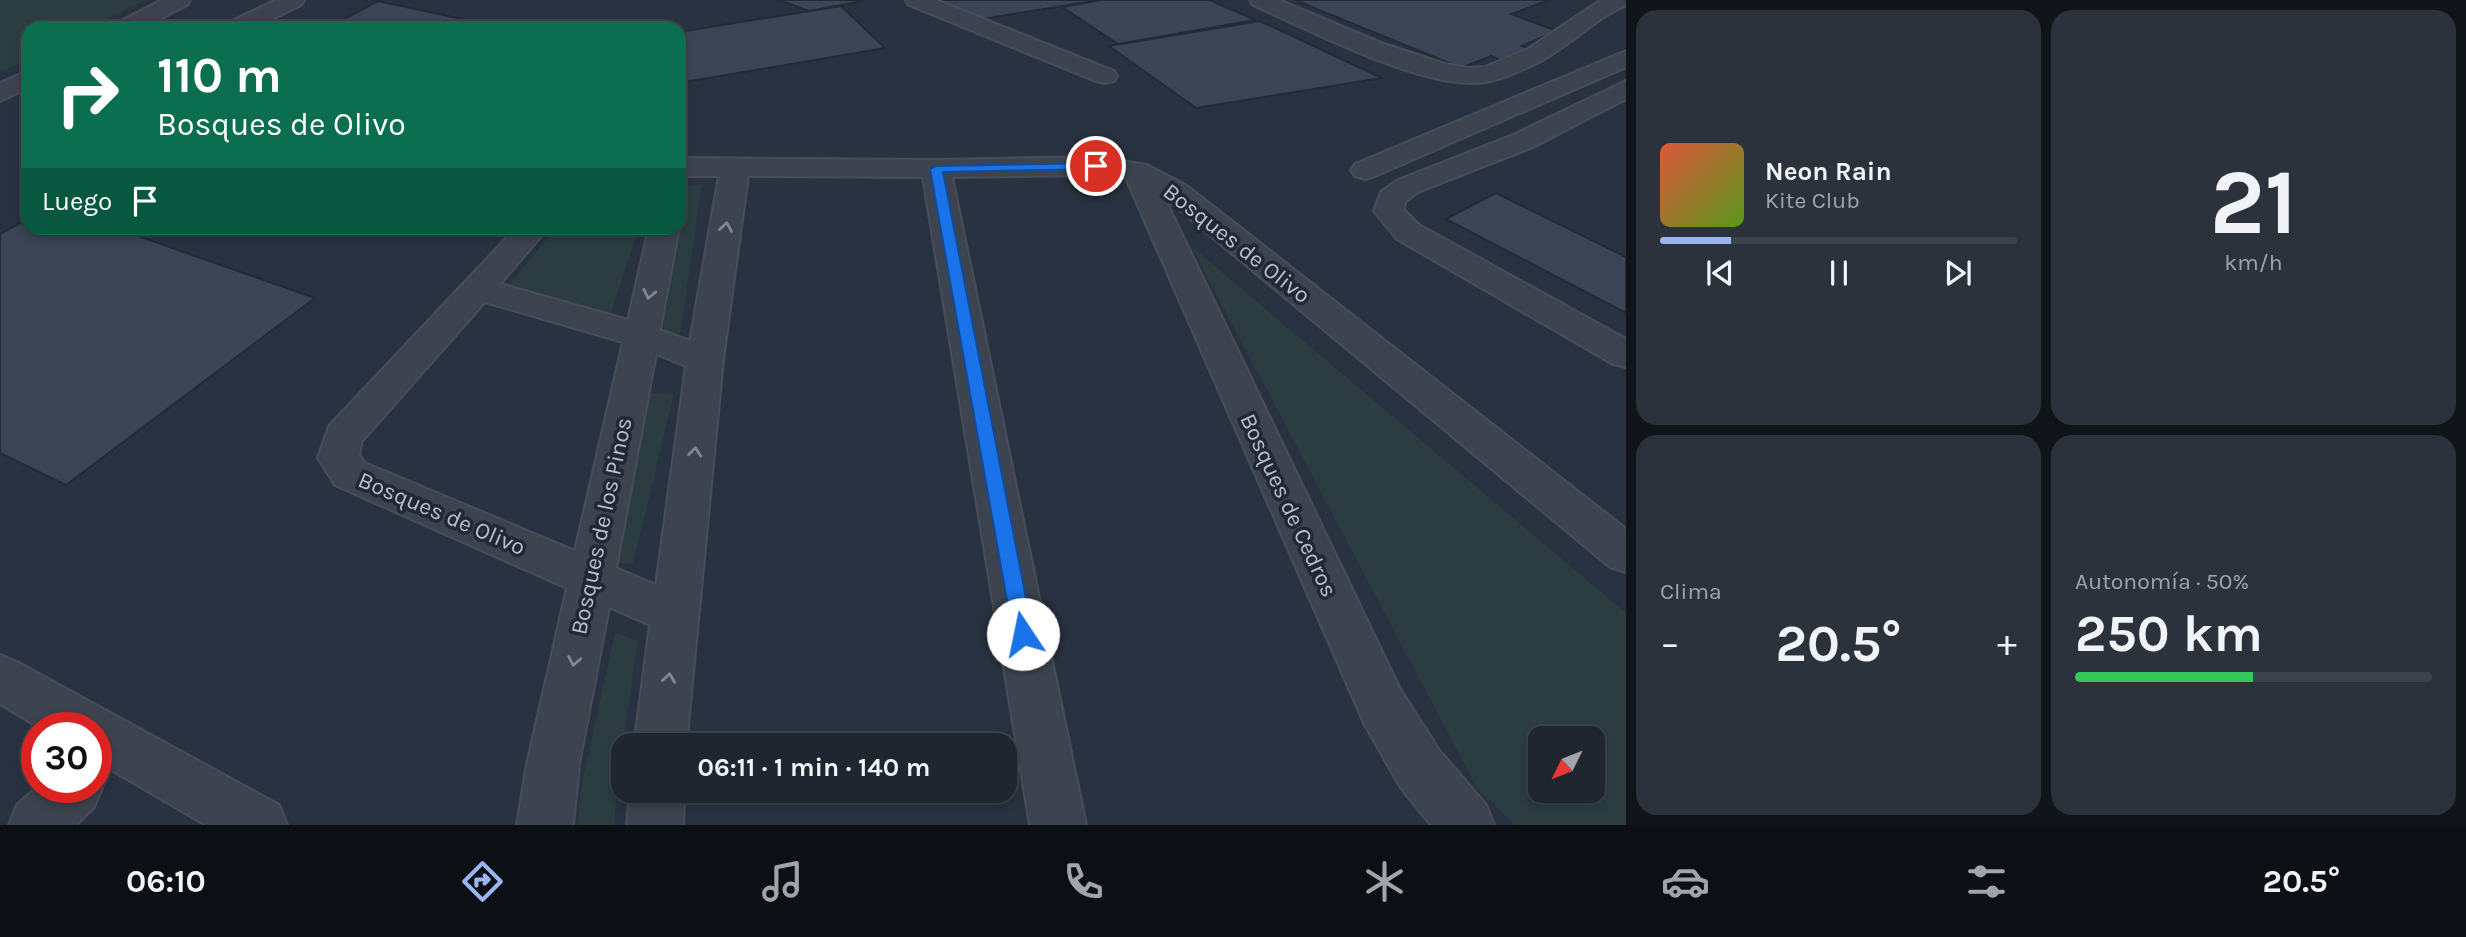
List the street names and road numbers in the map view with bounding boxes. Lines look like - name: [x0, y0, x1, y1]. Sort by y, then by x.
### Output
- street label: Bosques de Olivo: [1158, 178, 1315, 309]
- street label: Bosques de Cedros: [1234, 409, 1343, 601]
- street label: Bosques de los Pinos: [565, 415, 638, 637]
- street label: Bosques de Olivo: [354, 466, 529, 561]

